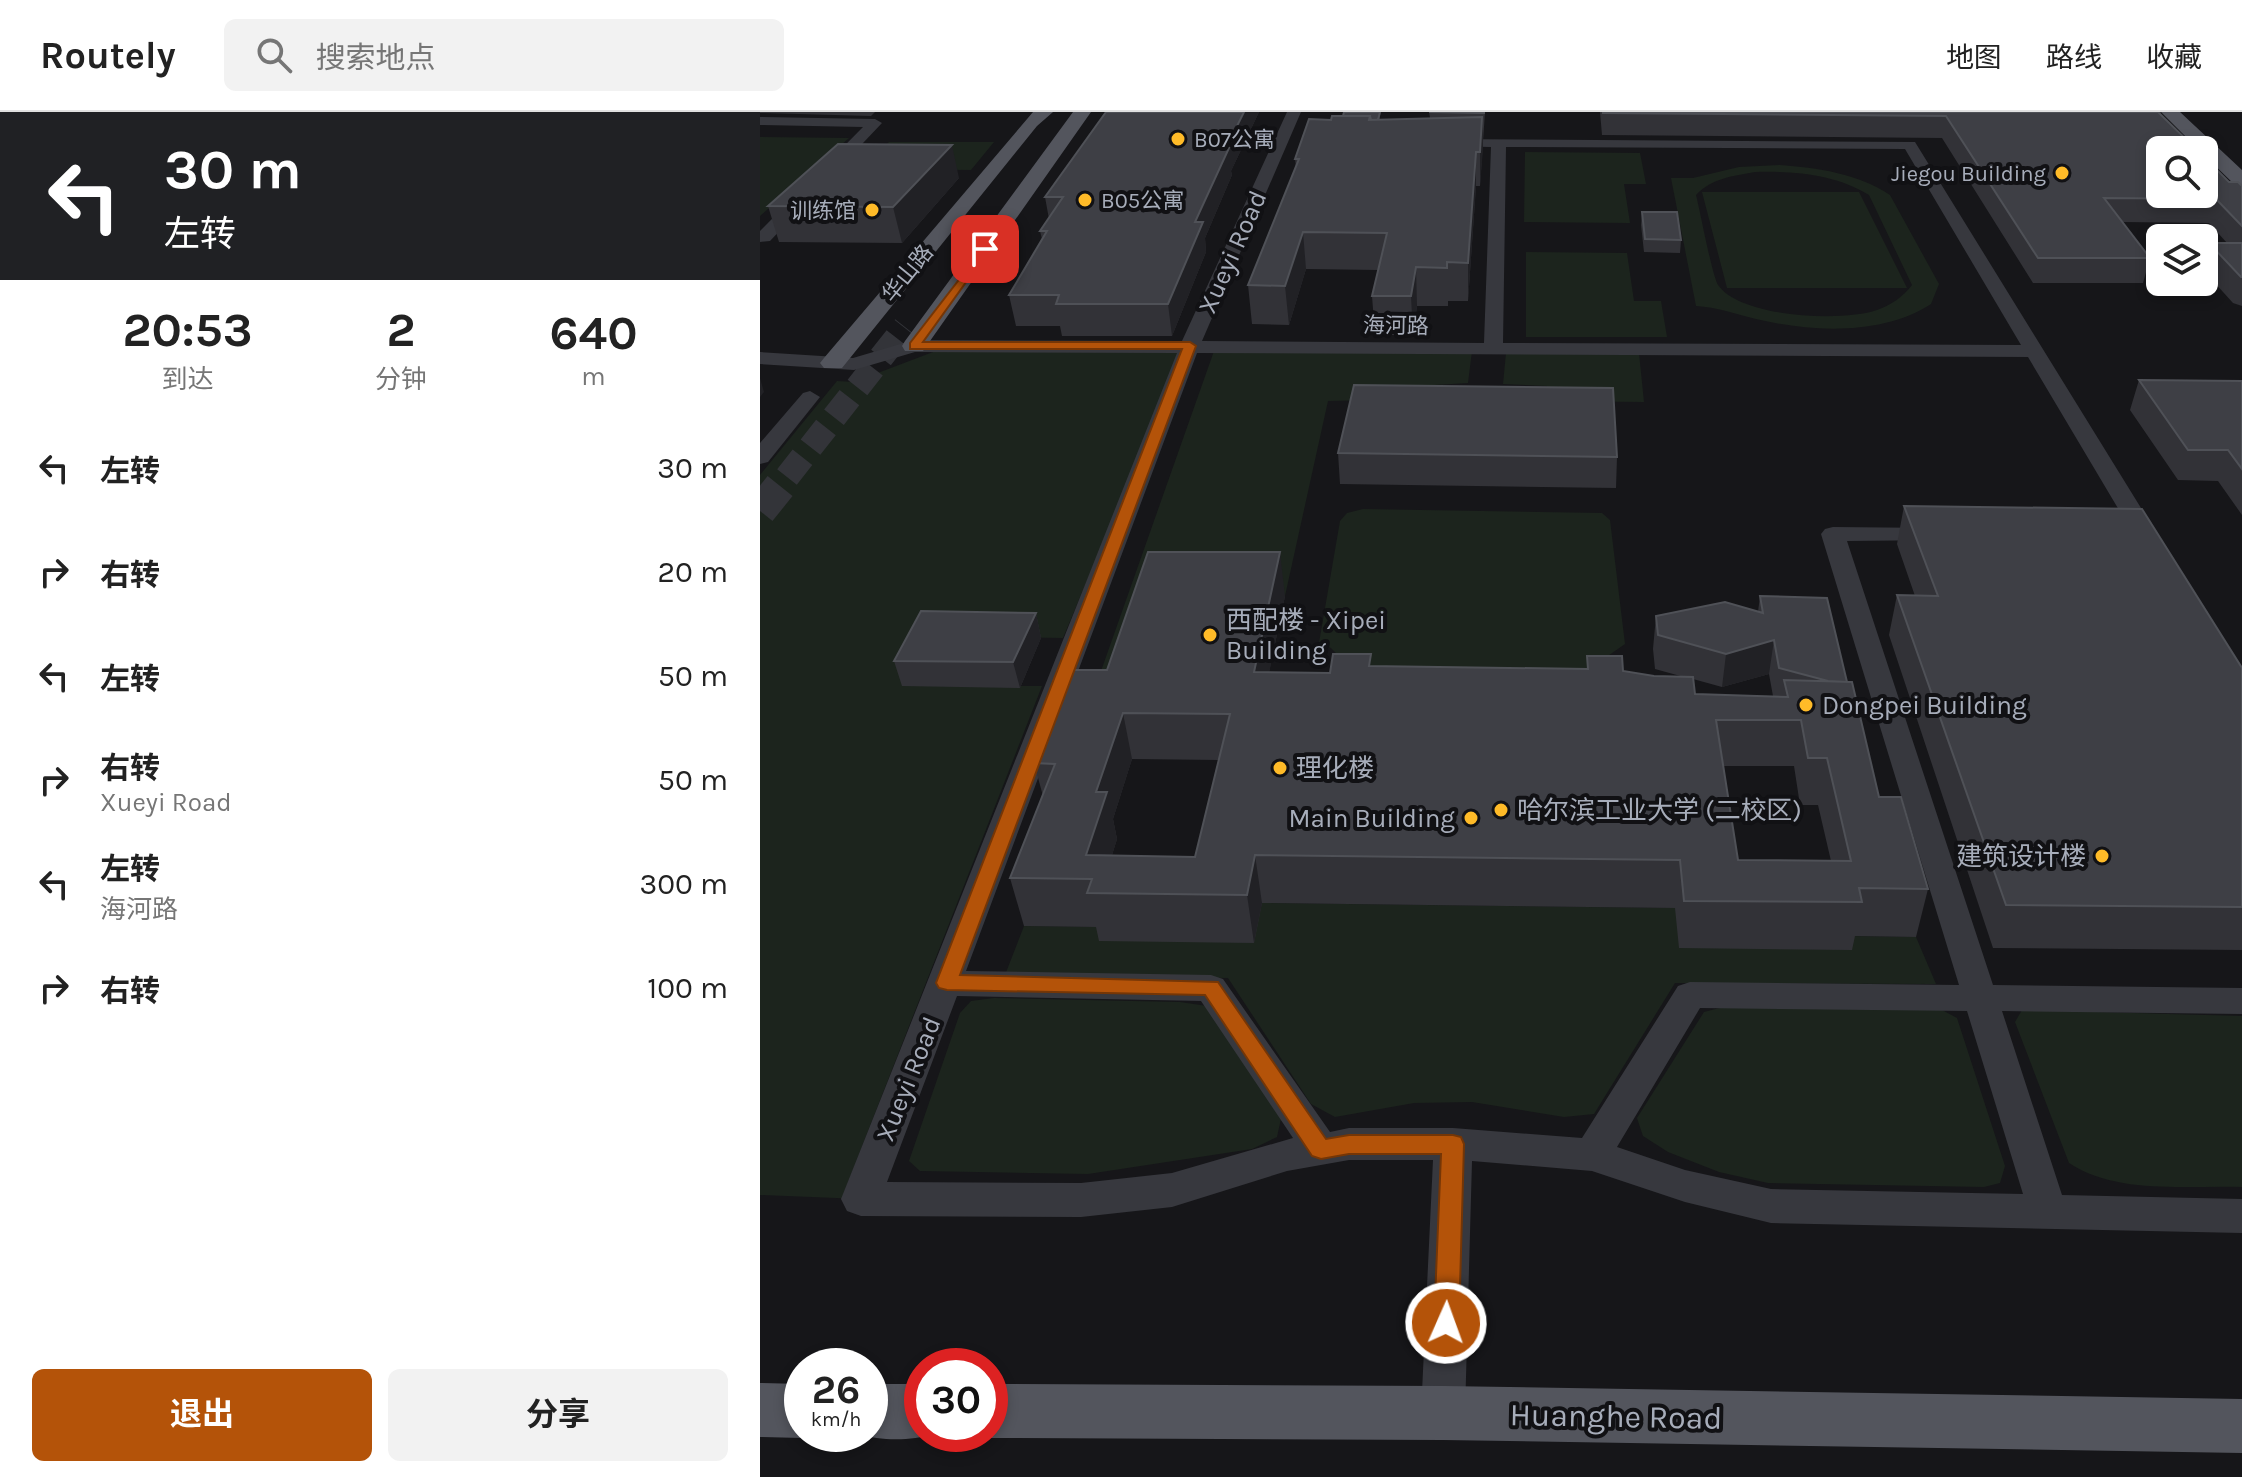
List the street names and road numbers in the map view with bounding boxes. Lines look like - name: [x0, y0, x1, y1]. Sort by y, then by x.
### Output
- street label: Xueyi Road: [1192, 186, 1273, 319]
- street label: 华山路: [877, 240, 939, 307]
- street label: 海河路: [1363, 312, 1429, 340]
- street label: Xueyi Road: [869, 1012, 947, 1146]
- street label: Huanghe Road: [1509, 1396, 1723, 1437]

